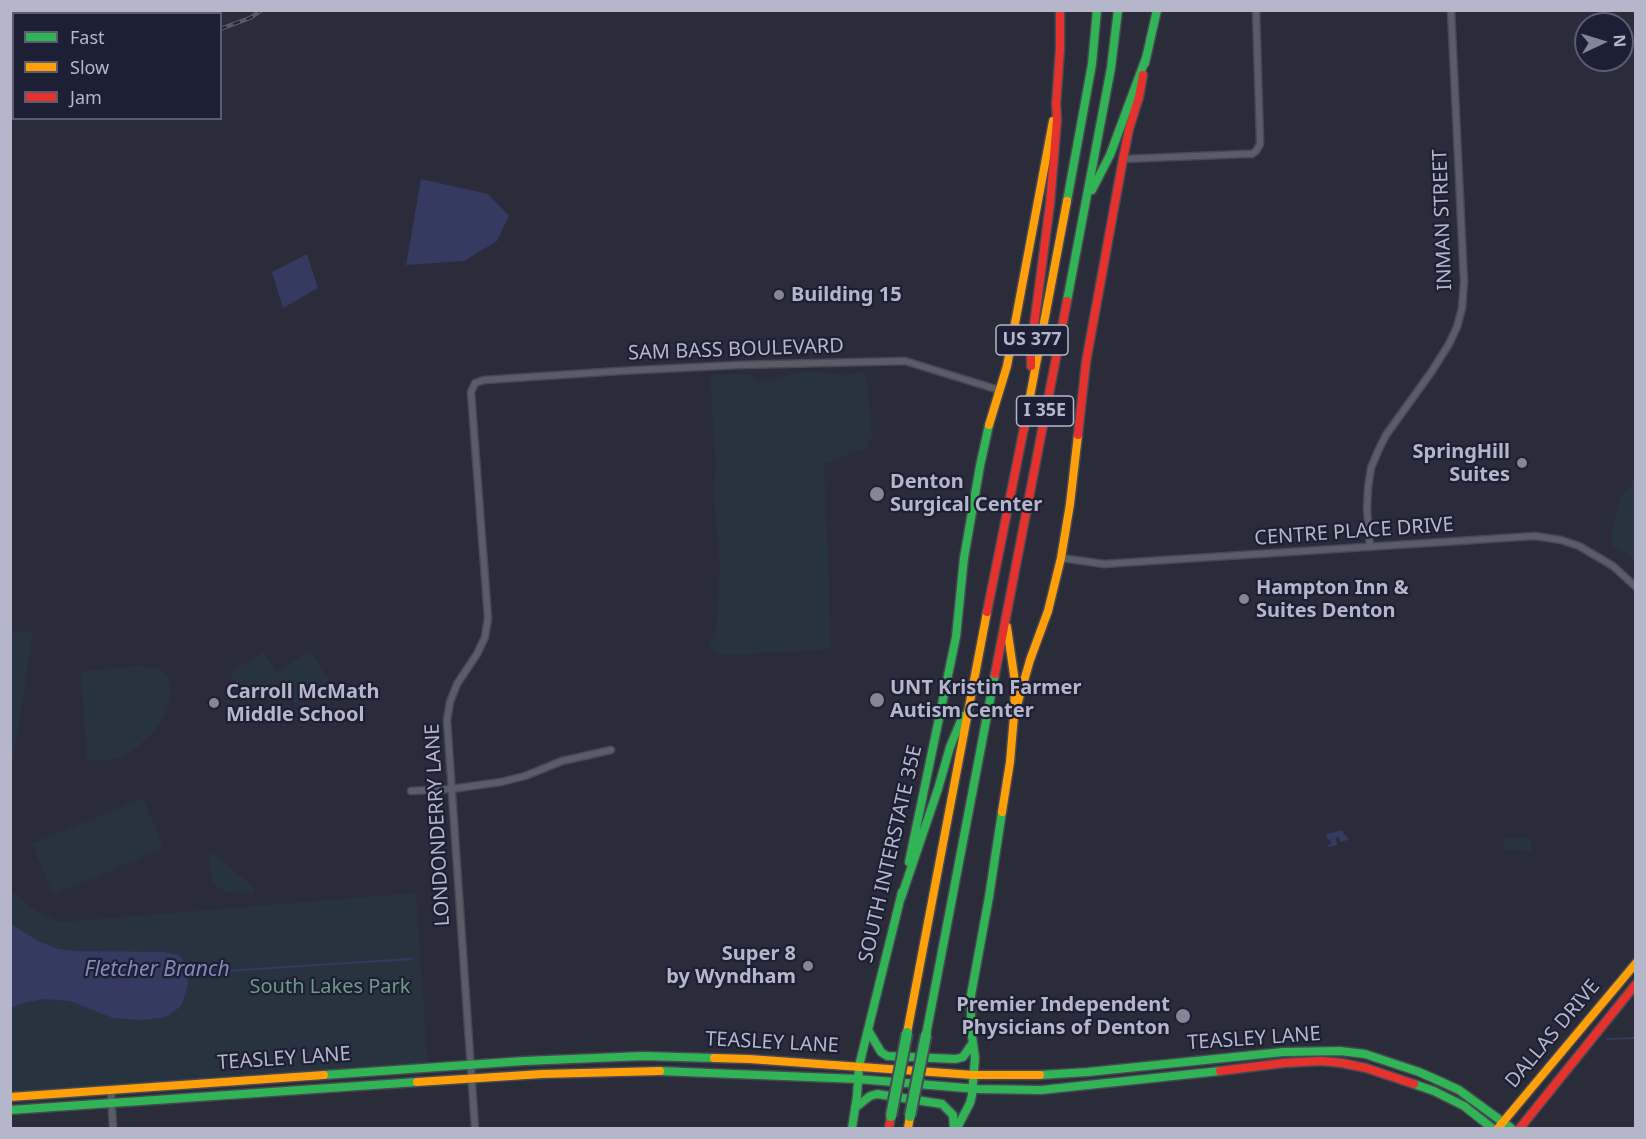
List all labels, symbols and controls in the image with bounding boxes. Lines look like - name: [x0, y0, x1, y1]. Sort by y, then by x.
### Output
- legend: [12, 12, 222, 120]
- north arrow: [1574, 12, 1634, 72]
- text: Fast: [70, 25, 105, 49]
- text: N: [1609, 34, 1631, 48]
- text: Slow: [70, 55, 109, 79]
- text: Jam: [70, 85, 102, 109]
- street label: INMAN STREET: [1429, 149, 1457, 291]
- place label: Building 15: [791, 283, 902, 307]
- marker: Building 15: [772, 288, 786, 302]
- road number: US 377: [996, 325, 1068, 355]
- street label: SAM BASS BOULEVARD: [628, 334, 844, 366]
- road number: I 35E: [1016, 396, 1074, 426]
- place label: SpringHill Suites: [1413, 440, 1510, 487]
- marker: SpringHill Suites: [1515, 456, 1529, 470]
- place label: Denton Surgical Center: [890, 470, 1042, 517]
- marker: Denton Surgical Center: [868, 485, 886, 503]
- street label: CENTRE PLACE DRIVE: [1254, 513, 1454, 551]
- place label: Hampton Inn & Suites Denton: [1256, 576, 1409, 623]
- marker: Hampton Inn & Suites Denton: [1237, 592, 1251, 606]
- place label: UNT Kristin Farmer Autism Center: [890, 676, 1081, 723]
- place label: Carroll McMath Middle School: [226, 680, 380, 727]
- marker: UNT Kristin Farmer Autism Center: [868, 691, 886, 709]
- marker: Carroll McMath Middle School: [207, 696, 221, 710]
- street label: LONDONDERRY LANE: [421, 723, 455, 927]
- street label: SOUTH INTERSTATE 35E: [854, 743, 928, 965]
- place label: Super 8 by Wyndham: [666, 942, 796, 989]
- water label: Fletcher Branch: [84, 957, 230, 983]
- marker: Super 8 by Wyndham: [801, 959, 815, 973]
- park label: South Lakes Park: [250, 975, 410, 999]
- street label: DALLAS DRIVE: [1501, 975, 1605, 1093]
- place label: Premier Independent Physicians of Denton: [956, 993, 1170, 1040]
- marker: Premier Independent Physicians of Denton: [1174, 1007, 1192, 1025]
- street label: TEASLEY LANE: [1186, 1022, 1322, 1056]
- street label: TEASLEY LANE: [705, 1028, 839, 1058]
- street label: TEASLEY LANE: [216, 1042, 352, 1076]

